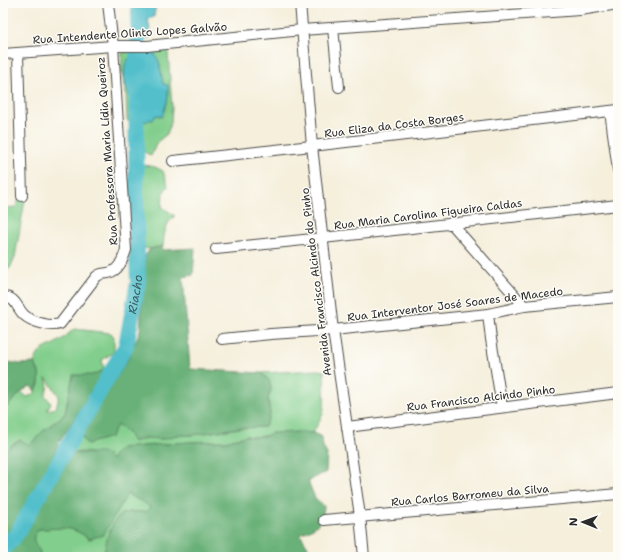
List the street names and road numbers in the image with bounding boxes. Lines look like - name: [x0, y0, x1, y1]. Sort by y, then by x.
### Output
- street label: Rua Intendente Olinto Lopes Galvão: [32, 19, 228, 48]
- street label: Rua Professora Maria Lídia Queiroz: [93, 56, 122, 246]
- street label: Rua Eliza da Costa Borges: [323, 109, 465, 142]
- street label: Avenida Francisco Alcindo do Pinho: [297, 187, 335, 377]
- street label: Rua Maria Carolina Figueira Caldas: [333, 195, 523, 233]
- street label: Rua Interventor José Soares de Macedo: [346, 284, 564, 325]
- street label: Rua Francisco Alcindo Pinho: [406, 382, 557, 415]
- street label: Rua Carlos Barromeu da Silva: [390, 481, 550, 510]

